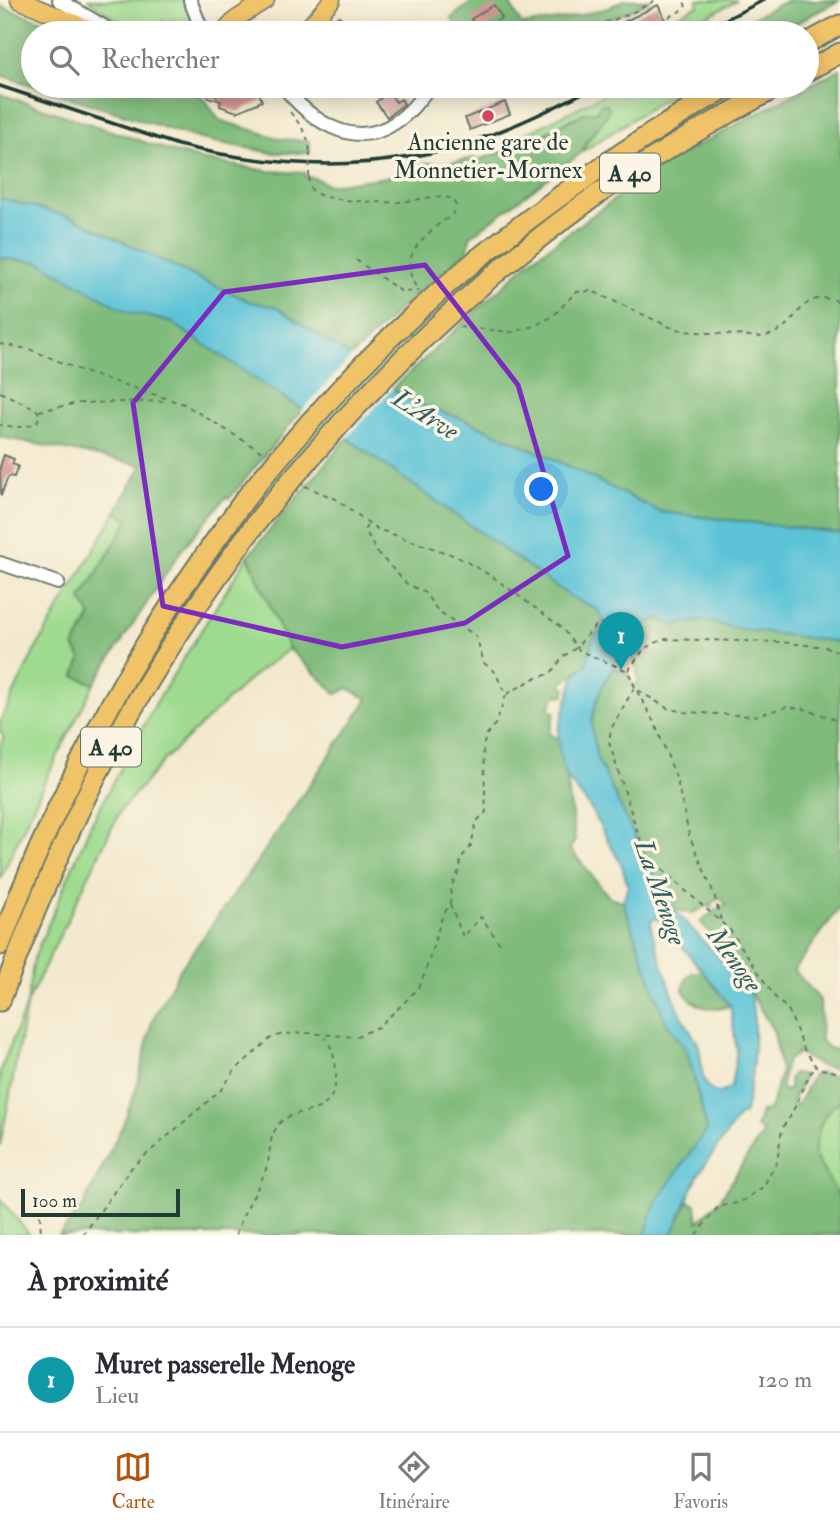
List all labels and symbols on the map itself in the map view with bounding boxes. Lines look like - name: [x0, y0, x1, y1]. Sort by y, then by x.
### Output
- marker: Ancienne gare de Monnetier-Mornex: [480, 108, 496, 124]
- place label: Ancienne gare de Monnetier-Mornex: [394, 127, 583, 186]
- road number: A 40: [600, 154, 660, 192]
- water label: L'Arve: [386, 382, 465, 448]
- your location: [524, 472, 558, 506]
- pin: 1: [598, 612, 644, 670]
- road number: A 40: [81, 727, 141, 766]
- water label: La Menoge: [627, 834, 693, 950]
- water label: Menoge: [699, 919, 769, 999]
- scale bar: [21, 1186, 180, 1218]

